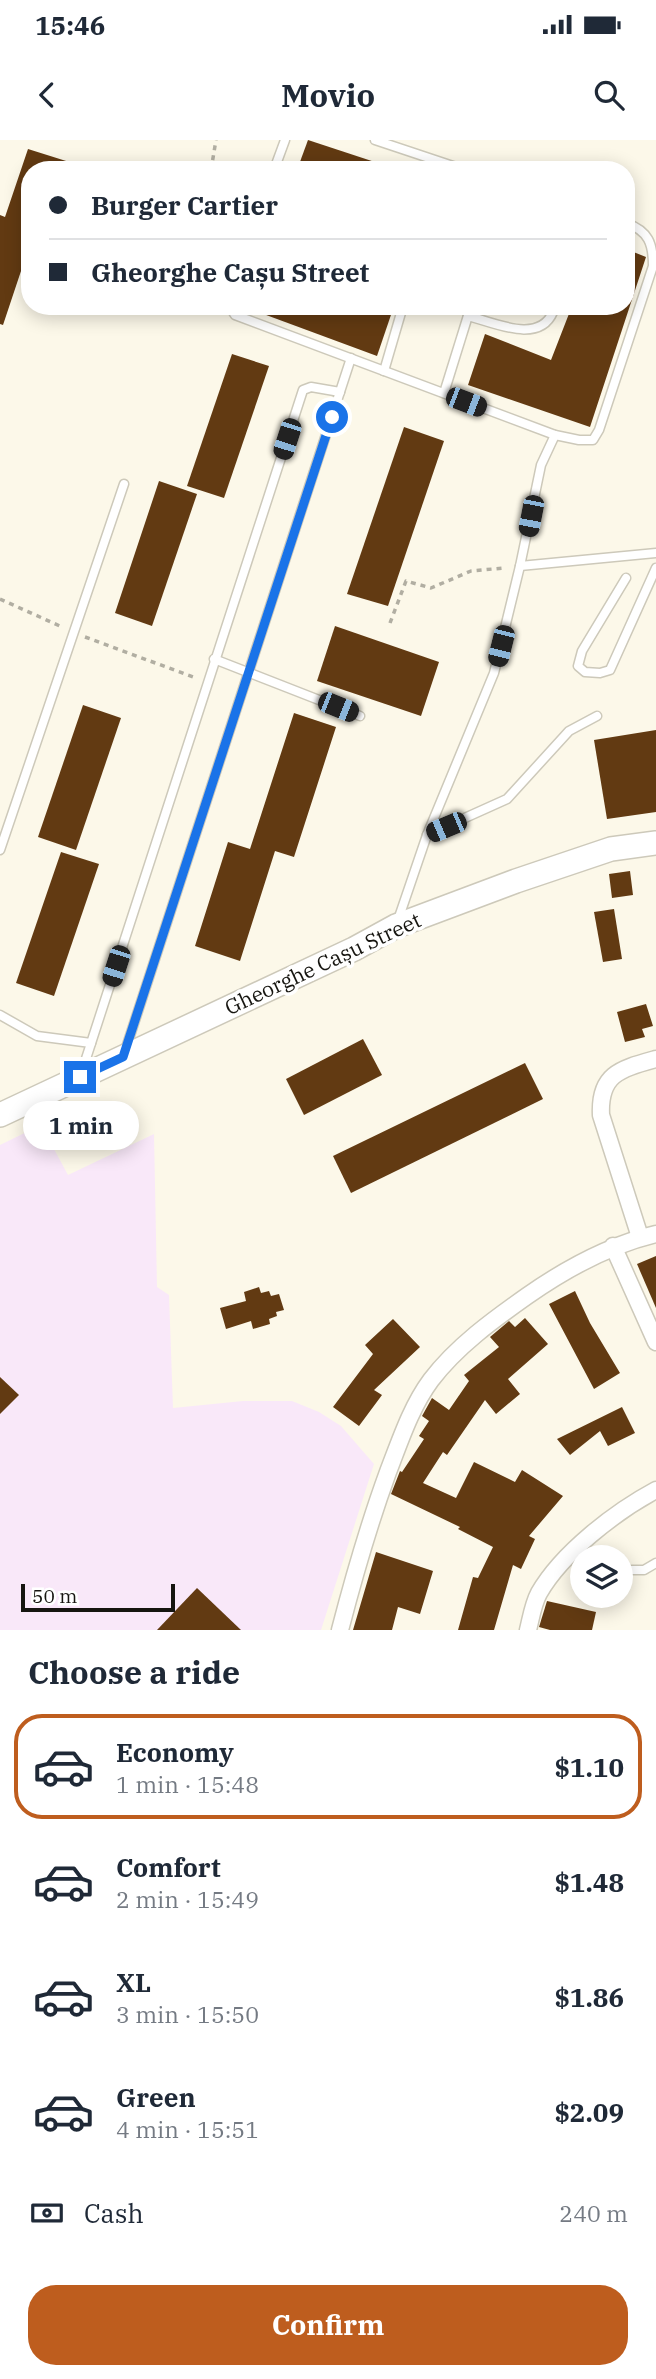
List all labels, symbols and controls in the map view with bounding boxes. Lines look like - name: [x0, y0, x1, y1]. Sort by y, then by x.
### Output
- text: 15:46: [35, 8, 105, 42]
- text: Movio: [281, 74, 375, 116]
- icon: back: [28, 76, 66, 114]
- icon: search: [590, 76, 628, 114]
- text: Burger Cartier: [91, 188, 278, 222]
- text: Gheorghe Cașu Street: [91, 255, 369, 289]
- car: [443, 385, 490, 419]
- route start: [316, 401, 348, 433]
- car: [271, 416, 304, 462]
- car: [517, 493, 546, 539]
- car: [486, 623, 517, 669]
- car: [315, 689, 362, 725]
- car: [423, 809, 470, 845]
- street label: Gheorghe Cașu Street: [220, 905, 425, 1021]
- car: [100, 943, 133, 989]
- route end: [64, 1061, 96, 1093]
- callout: 1 min: [22, 1102, 138, 1150]
- text: 1 min: [49, 1110, 113, 1140]
- map controls: [570, 1545, 633, 1608]
- button: layers: [570, 1545, 633, 1608]
- scale bar: [21, 1581, 175, 1613]
- text: 50 m: [32, 1584, 77, 1608]
- text: Choose a ride: [28, 1651, 240, 1693]
- icon: car: [32, 1735, 95, 1798]
- text: Economy: [116, 1735, 234, 1769]
- text: $1.10: [554, 1750, 624, 1784]
- text: 1 min · 15:48: [116, 1769, 259, 1799]
- icon: car: [32, 1850, 95, 1913]
- text: Comfort: [116, 1850, 221, 1884]
- text: $1.48: [554, 1865, 624, 1899]
- text: 2 min · 15:49: [116, 1884, 259, 1914]
- icon: car: [32, 1965, 95, 2028]
- text: XL: [116, 1965, 151, 1999]
- text: $1.86: [554, 1980, 624, 2014]
- text: 3 min · 15:50: [116, 1999, 259, 2029]
- icon: car: [32, 2080, 95, 2143]
- text: Green: [116, 2080, 196, 2114]
- text: $2.09: [554, 2095, 624, 2129]
- text: 4 min · 15:51: [116, 2114, 259, 2144]
- icon: cash: [28, 2194, 66, 2232]
- text: Cash: [84, 2196, 144, 2230]
- text: 240 m: [559, 2198, 628, 2228]
- button: Confirm: [28, 2285, 628, 2365]

